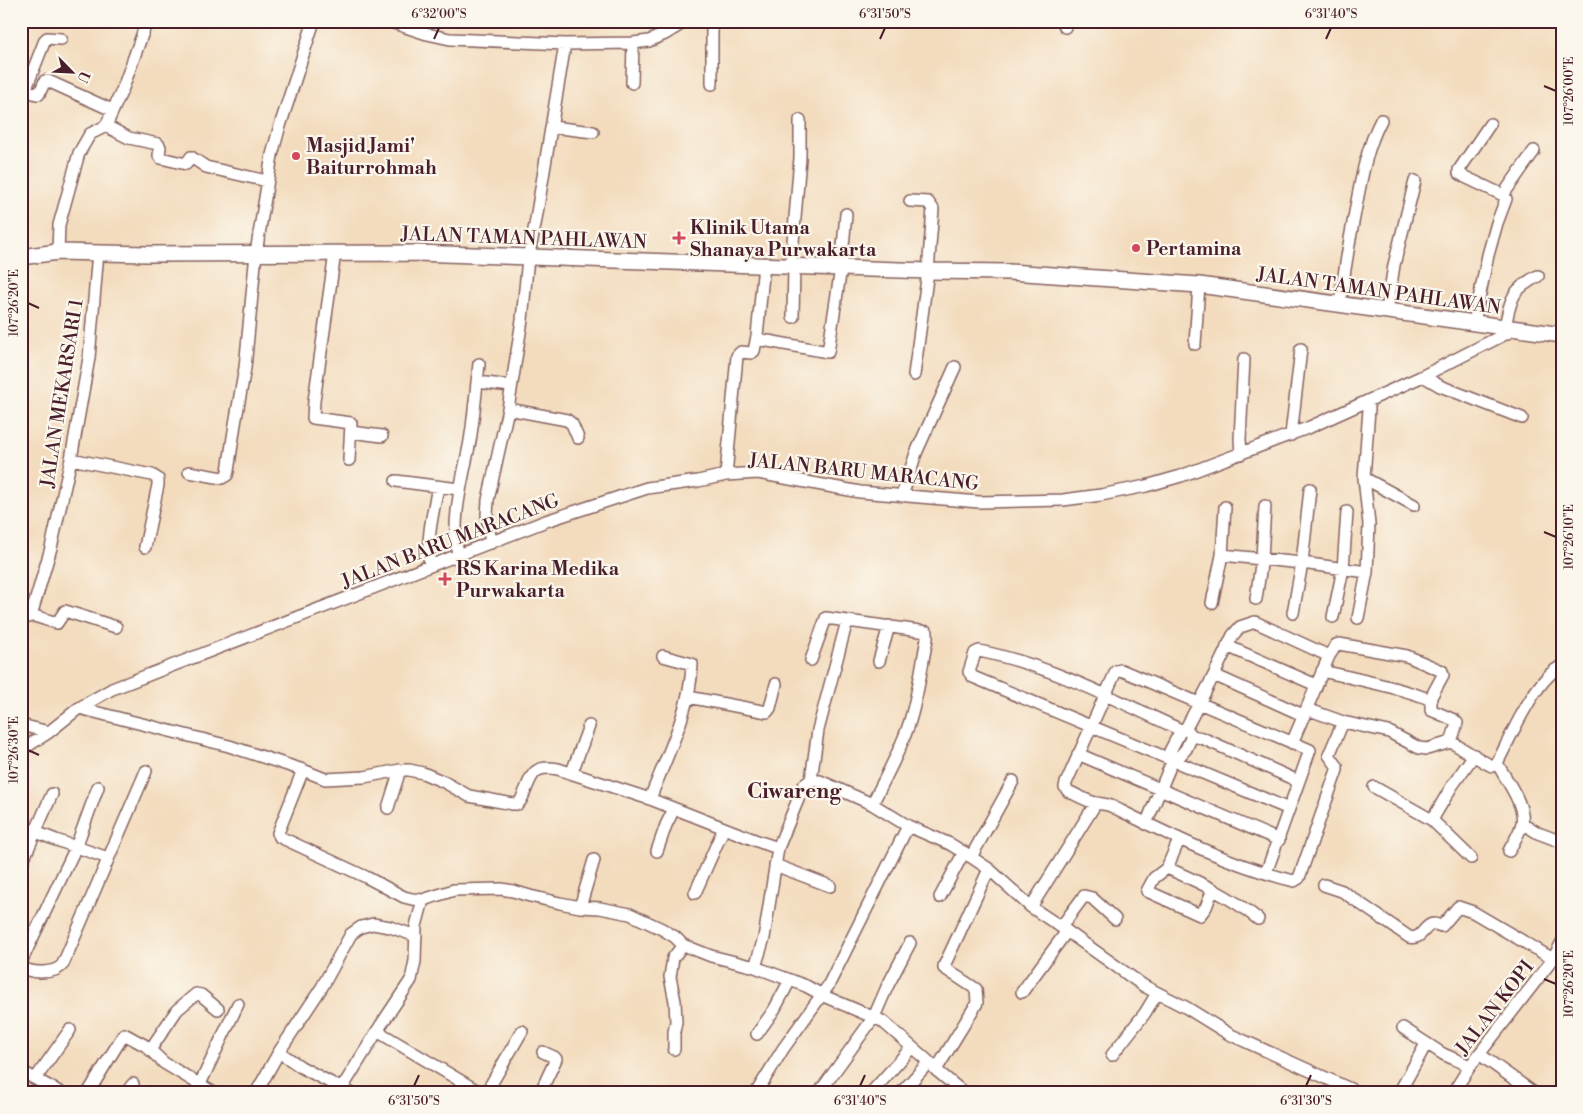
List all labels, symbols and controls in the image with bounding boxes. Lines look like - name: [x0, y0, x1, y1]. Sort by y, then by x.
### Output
- text: 6°32'00"S: [411, 7, 467, 22]
- text: 6°31'50"S: [859, 7, 911, 22]
- text: 6°31'40"S: [1305, 7, 1357, 22]
- north arrow: [48, 48, 98, 98]
- text: 107°26'00"E: [1562, 57, 1577, 125]
- text: U: [72, 68, 93, 86]
- place label: Masjid Jami' Baiturrohmah: [306, 134, 437, 180]
- marker: Masjid Jami' Baiturrohmah: [290, 150, 302, 162]
- place label: Klinik Utama Shanaya Purwakarta: [690, 216, 877, 262]
- street label: JALAN TAMAN PAHLAWAN: [400, 222, 647, 254]
- marker: Klinik Utama Shanaya Purwakarta: [672, 231, 686, 245]
- place label: Pertamina: [1146, 237, 1242, 261]
- marker: Pertamina: [1130, 242, 1142, 254]
- street label: JALAN TAMAN PAHLAWAN: [1254, 262, 1502, 320]
- text: 107°26'20"E: [7, 269, 22, 337]
- street label: JALAN MEKARSARI 1: [35, 297, 89, 490]
- street label: JALAN BARU MARACANG: [747, 448, 980, 496]
- street label: JALAN BARU MARACANG: [337, 488, 563, 594]
- text: 107°26'10"E: [1562, 504, 1577, 570]
- place label: RS Karina Medika Purwakarta: [456, 557, 620, 603]
- marker: RS Karina Medika Purwakarta: [438, 572, 452, 586]
- text: 107°26'30"E: [7, 716, 22, 784]
- district label: Ciwareng: [747, 779, 842, 805]
- text: 107°26'20"E: [1562, 950, 1577, 1018]
- street label: JALAN KOPI: [1450, 955, 1539, 1061]
- text: 6°31'50"S: [388, 1094, 440, 1109]
- text: 6°31'40"S: [834, 1094, 886, 1109]
- text: 6°31'30"S: [1280, 1094, 1332, 1109]

